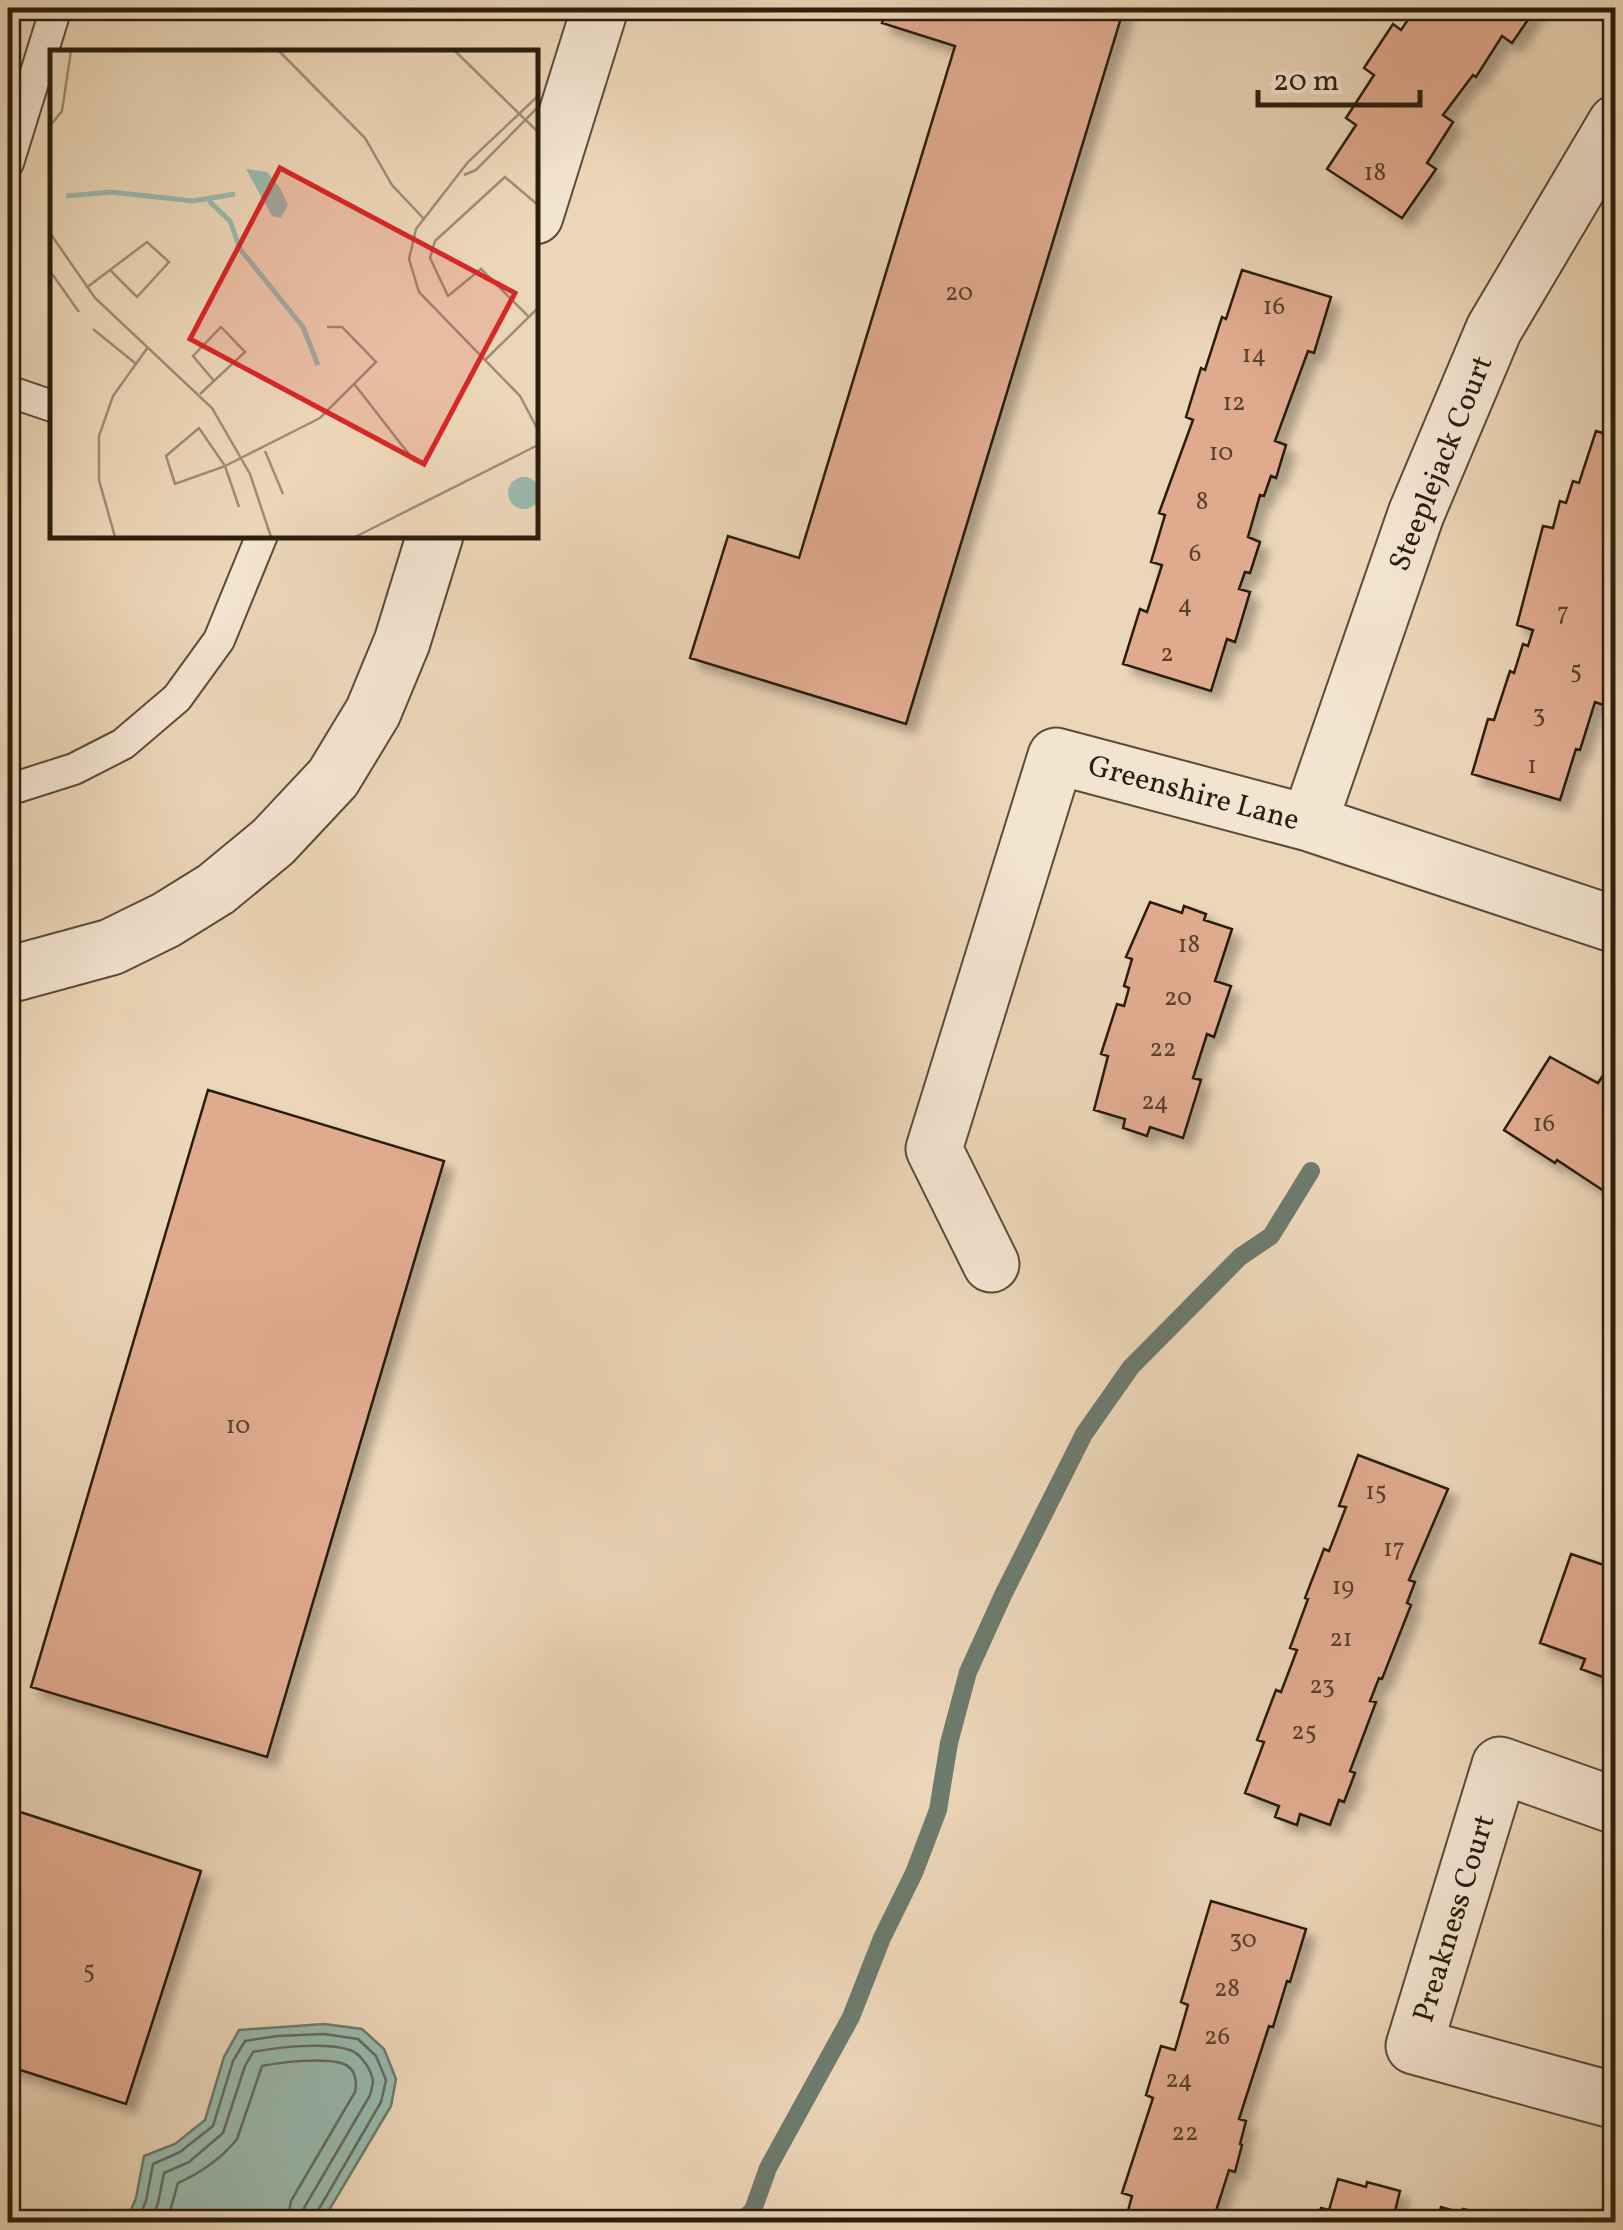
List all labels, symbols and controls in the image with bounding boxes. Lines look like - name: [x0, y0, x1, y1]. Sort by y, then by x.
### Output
- scale bar: [1258, 45, 1420, 107]
- inset map: [50, 50, 538, 538]
- text: 20 m: [1273, 61, 1339, 103]
- house number: 18: [1364, 156, 1386, 191]
- house number: 20: [945, 276, 973, 311]
- house number: 16: [1263, 290, 1285, 325]
- house number: 14: [1242, 338, 1266, 373]
- street label: Steeplejack Court: [1379, 350, 1504, 578]
- house number: 12: [1222, 386, 1246, 421]
- house number: 10: [1209, 436, 1233, 471]
- house number: 8: [1196, 485, 1208, 520]
- house number: 6: [1189, 537, 1201, 572]
- house number: 4: [1178, 588, 1192, 623]
- house number: 7: [1557, 596, 1569, 631]
- house number: 2: [1160, 637, 1174, 672]
- house number: 5: [1570, 654, 1582, 689]
- house number: 3: [1533, 698, 1545, 733]
- street label: Greenshire Lane: [1083, 746, 1304, 842]
- house number: 1: [1527, 749, 1537, 784]
- house number: 18: [1178, 928, 1200, 963]
- house number: 20: [1164, 981, 1192, 1016]
- house number: 22: [1150, 1032, 1176, 1067]
- house number: 24: [1141, 1085, 1169, 1120]
- house number: 16: [1533, 1107, 1555, 1142]
- house number: 10: [226, 1409, 250, 1444]
- house number: 15: [1365, 1475, 1387, 1510]
- house number: 17: [1383, 1532, 1405, 1567]
- house number: 19: [1332, 1570, 1354, 1605]
- house number: 21: [1329, 1622, 1353, 1657]
- house number: 23: [1309, 1669, 1335, 1704]
- house number: 25: [1291, 1715, 1317, 1750]
- street label: Preakness Court: [1403, 1810, 1506, 2027]
- house number: 30: [1229, 1923, 1257, 1958]
- house number: 5: [83, 1954, 95, 1989]
- house number: 28: [1214, 1972, 1240, 2007]
- house number: 26: [1204, 2020, 1230, 2055]
- house number: 24: [1165, 2063, 1193, 2098]
- house number: 22: [1172, 2116, 1198, 2151]

